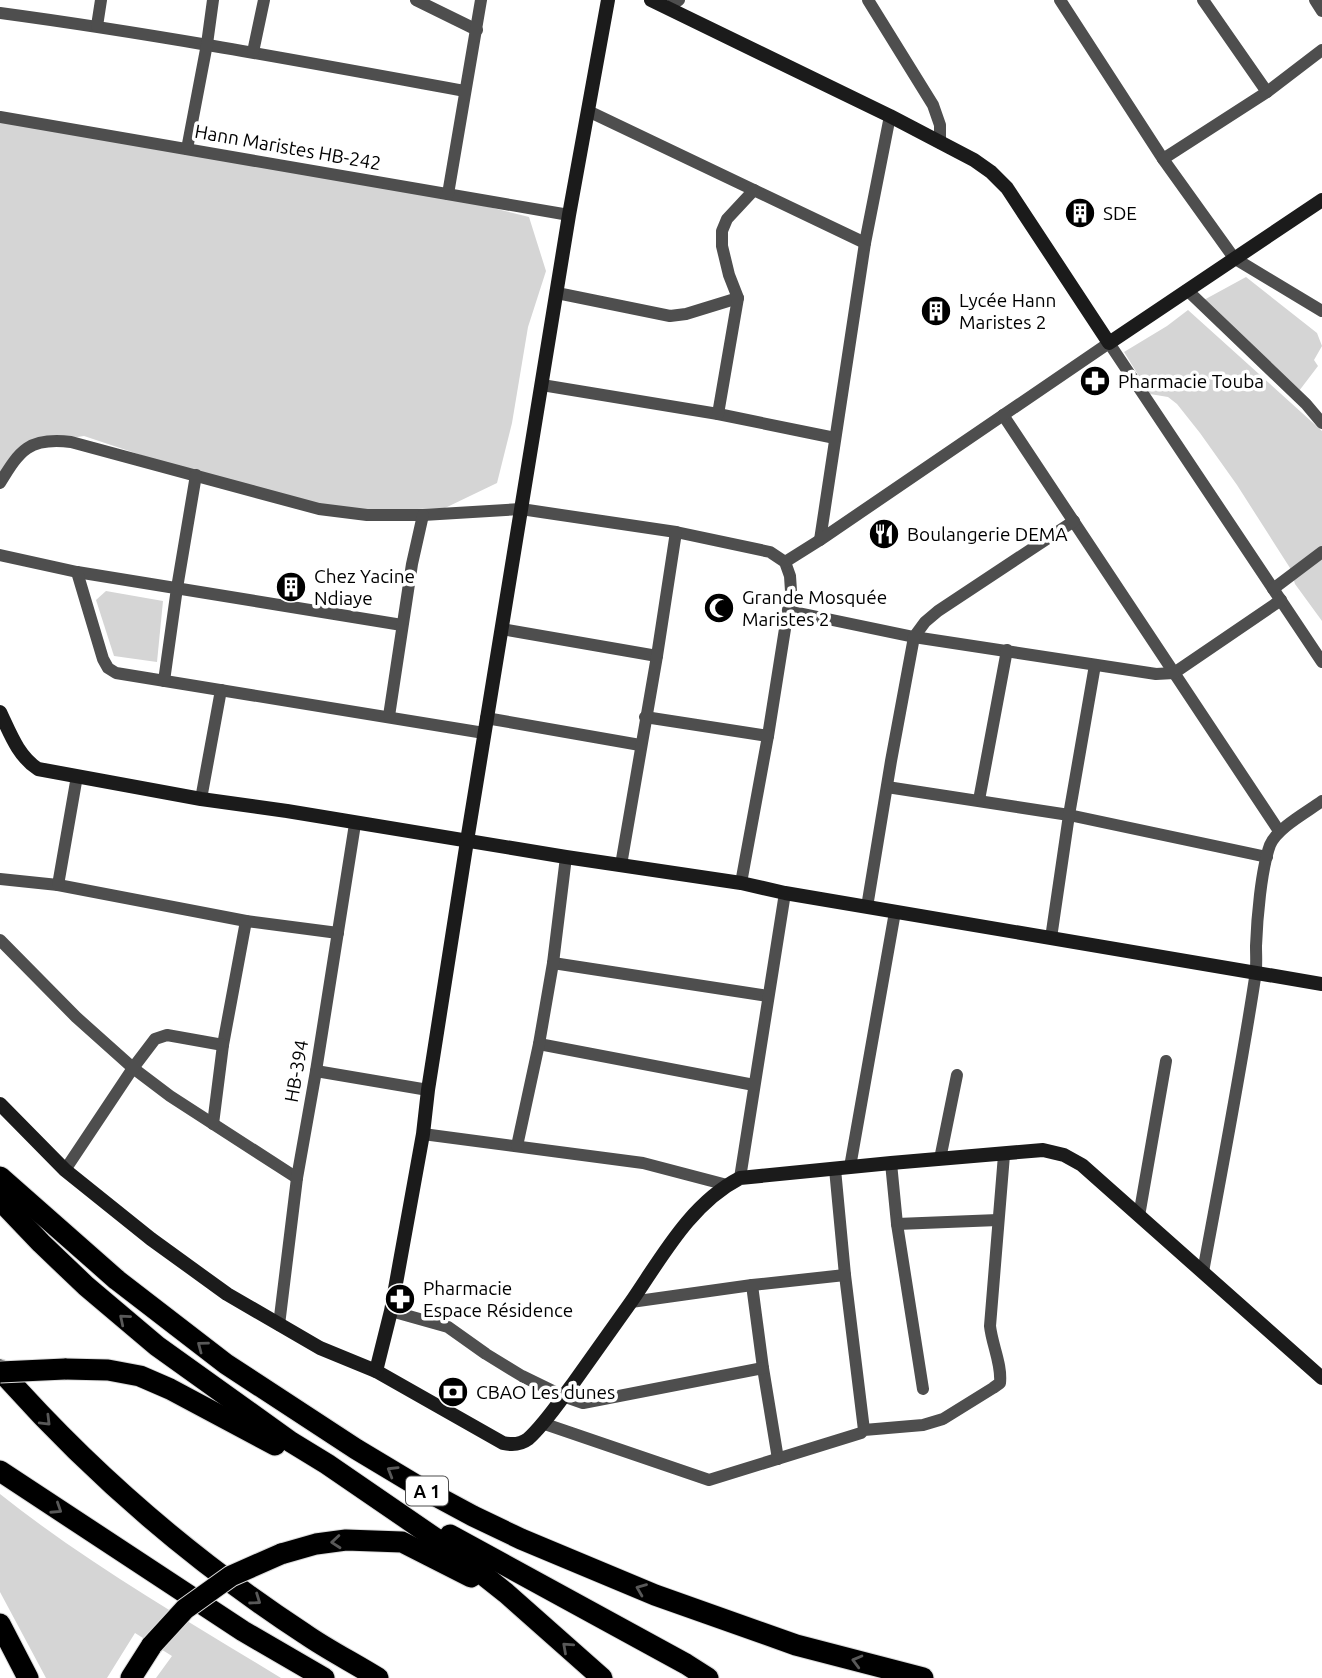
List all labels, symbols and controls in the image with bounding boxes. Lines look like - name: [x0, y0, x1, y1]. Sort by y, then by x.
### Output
- street label: Hann Maristes HB-242: [193, 120, 383, 174]
- building icon: SDE: [1063, 196, 1097, 230]
- place label: SDE: [1103, 202, 1137, 224]
- place label: Lycée Hann Maristes 2: [959, 289, 1056, 333]
- building icon: Lycée Hann Maristes 2: [919, 294, 953, 328]
- pharmacy icon: Pharmacie Touba: [1078, 364, 1112, 398]
- place label: Pharmacie Touba: [1118, 370, 1264, 392]
- restaurant icon: Boulangerie DEMA: [867, 517, 901, 551]
- place label: Boulangerie DEMA: [907, 523, 1068, 545]
- place label: Chez Yacine Ndiaye: [314, 565, 415, 609]
- building icon: Chez Yacine Ndiaye: [274, 570, 308, 604]
- place label: Grande Mosquée Maristes 2: [742, 586, 887, 630]
- mosque icon: Grande Mosquée Maristes 2: [702, 591, 736, 625]
- street label: HB-394: [280, 1038, 312, 1104]
- place label: Pharmacie Espace Résidence: [423, 1277, 573, 1321]
- pharmacy icon: Pharmacie Espace Résidence: [383, 1282, 417, 1316]
- one-way arrow: [119, 1314, 131, 1327]
- one-way arrow: [197, 1342, 209, 1354]
- bank icon: CBAO Les dunes: [436, 1375, 470, 1409]
- place label: CBAO Les dunes: [476, 1381, 615, 1403]
- one-way arrow: [37, 1413, 50, 1426]
- one-way arrow: [386, 1466, 399, 1479]
- road number: A 1: [406, 1476, 448, 1506]
- one-way arrow: [49, 1501, 62, 1513]
- one-way arrow: [330, 1534, 342, 1549]
- one-way arrow: [636, 1584, 648, 1598]
- one-way arrow: [248, 1592, 261, 1604]
- one-way arrow: [562, 1643, 575, 1655]
- one-way arrow: [851, 1655, 863, 1669]

